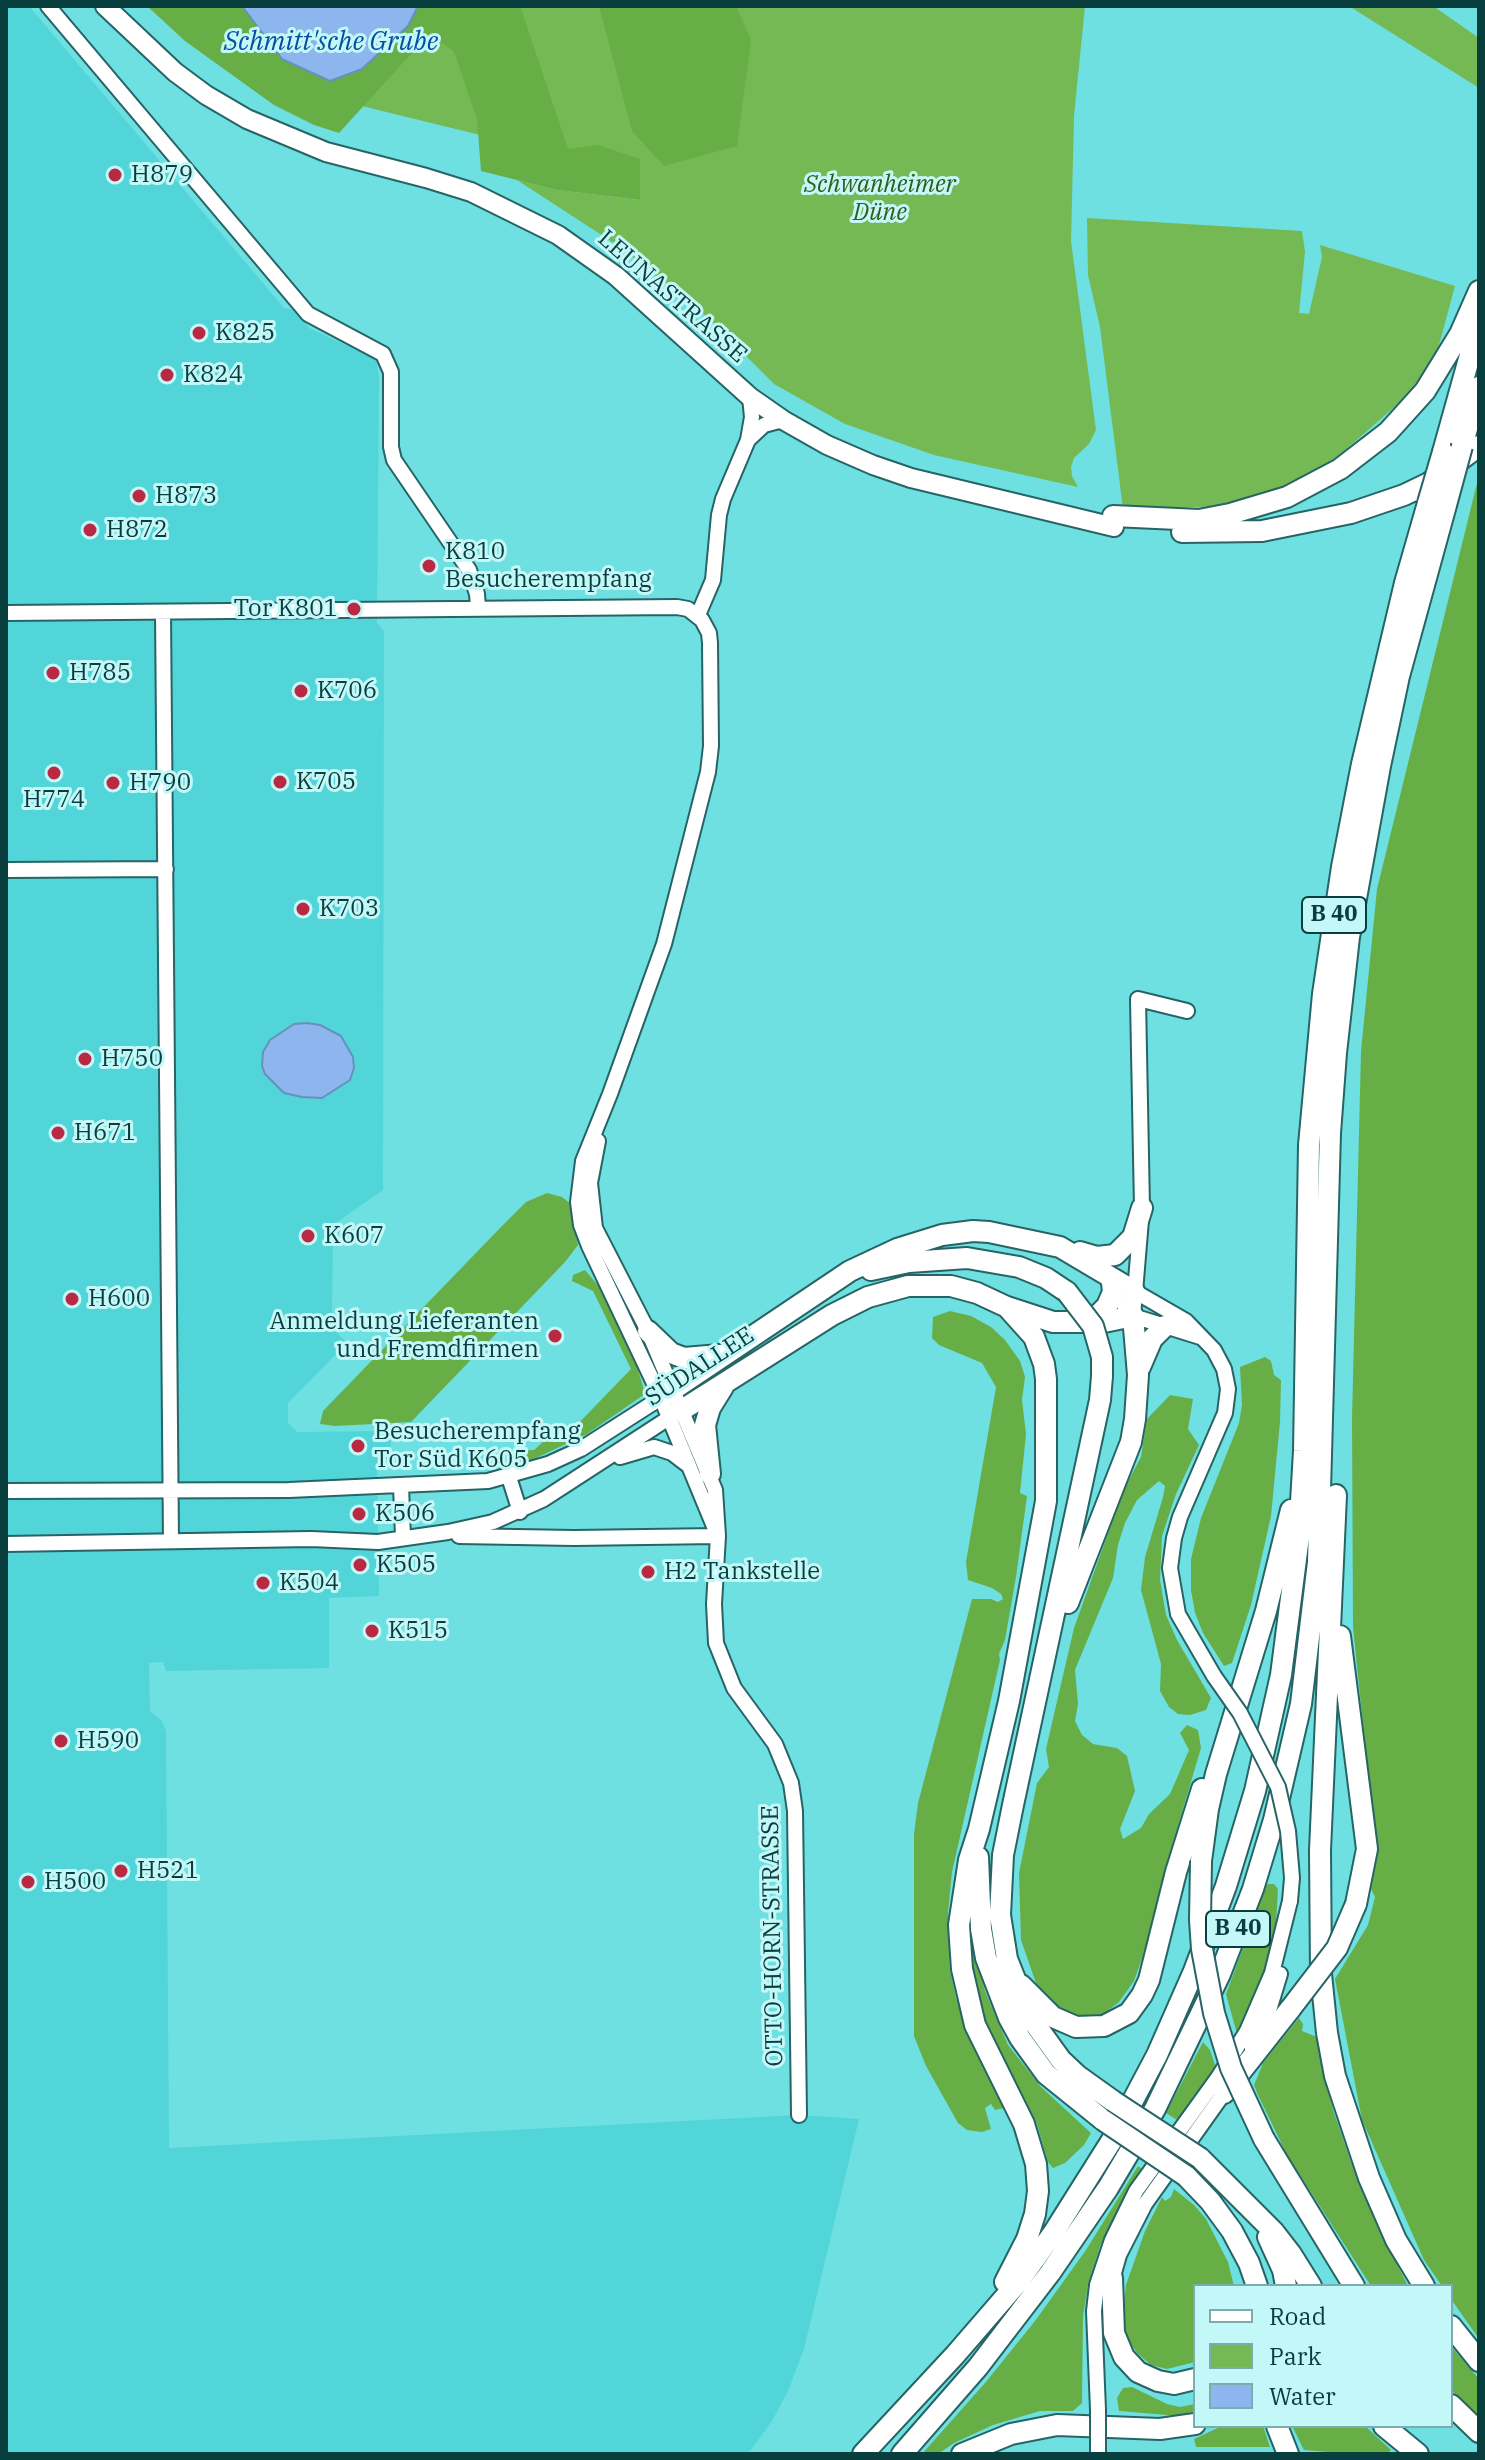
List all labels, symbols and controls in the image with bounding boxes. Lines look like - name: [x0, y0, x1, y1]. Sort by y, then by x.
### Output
- water label: Schmitt'sche Grube: [224, 26, 438, 58]
- place label: H879: [131, 161, 193, 189]
- marker: H879: [106, 166, 124, 184]
- park label: Schwanheimer Düne: [804, 171, 956, 227]
- street label: LEUNASTRASSE: [592, 224, 752, 370]
- place label: K825: [215, 319, 275, 347]
- marker: K825: [190, 324, 208, 342]
- place label: K824: [183, 361, 243, 389]
- marker: K824: [158, 366, 176, 384]
- place label: H873: [155, 482, 217, 510]
- marker: H873: [130, 487, 148, 505]
- place label: H872: [106, 516, 168, 544]
- marker: H872: [81, 521, 99, 539]
- place label: K810 Besucherempfang: [445, 538, 652, 594]
- marker: K810 Besucherempfang: [420, 557, 438, 575]
- place label: Tor K801: [234, 595, 338, 623]
- marker: Tor K801: [345, 600, 363, 618]
- place label: H785: [69, 659, 131, 687]
- marker: H785: [44, 664, 62, 682]
- place label: K706: [317, 677, 377, 705]
- marker: K706: [292, 682, 310, 700]
- marker: H774: [45, 764, 63, 782]
- place label: K705: [296, 768, 356, 796]
- place label: H790: [129, 769, 191, 797]
- marker: K705: [271, 773, 289, 791]
- marker: H790: [104, 774, 122, 792]
- place label: H774: [23, 786, 85, 814]
- place label: K703: [319, 895, 379, 923]
- road number: B 40: [1302, 897, 1366, 933]
- marker: K703: [294, 900, 312, 918]
- place label: H750: [101, 1045, 163, 1073]
- marker: H750: [76, 1050, 94, 1068]
- place label: H671: [74, 1119, 136, 1147]
- marker: H671: [49, 1124, 67, 1142]
- place label: K607: [324, 1222, 384, 1250]
- marker: K607: [299, 1227, 317, 1245]
- place label: H600: [88, 1285, 150, 1313]
- marker: H600: [63, 1290, 81, 1308]
- place label: Anmeldung Lieferanten und Fremdfirmen: [270, 1308, 539, 1364]
- street label: SÜDALLEE: [640, 1321, 760, 1413]
- marker: Anmeldung Lieferanten und Fremdfirmen: [546, 1327, 564, 1345]
- place label: Besucherempfang Tor Süd K605: [374, 1418, 581, 1474]
- marker: Besucherempfang Tor Süd K605: [349, 1437, 367, 1455]
- place label: K506: [375, 1500, 435, 1528]
- marker: K506: [350, 1505, 368, 1523]
- place label: K505: [376, 1551, 436, 1579]
- marker: K505: [351, 1556, 369, 1574]
- place label: H2 Tankstelle: [664, 1558, 820, 1586]
- marker: H2 Tankstelle: [639, 1563, 657, 1581]
- place label: K504: [279, 1569, 339, 1597]
- marker: K504: [254, 1574, 272, 1592]
- place label: K515: [388, 1617, 448, 1645]
- marker: K515: [363, 1622, 381, 1640]
- place label: H590: [77, 1727, 139, 1755]
- marker: H590: [52, 1732, 70, 1750]
- street label: OTTO-HORN-STRASSE: [756, 1805, 790, 2067]
- place label: H521: [137, 1857, 199, 1885]
- marker: H521: [112, 1862, 130, 1880]
- place label: H500: [44, 1868, 106, 1896]
- marker: H500: [19, 1873, 37, 1891]
- road number: B 40: [1206, 1911, 1270, 1947]
- legend: [1193, 2284, 1453, 2428]
- text: Road: [1269, 2300, 1326, 2332]
- text: Park: [1269, 2340, 1321, 2372]
- text: Water: [1269, 2380, 1336, 2412]

